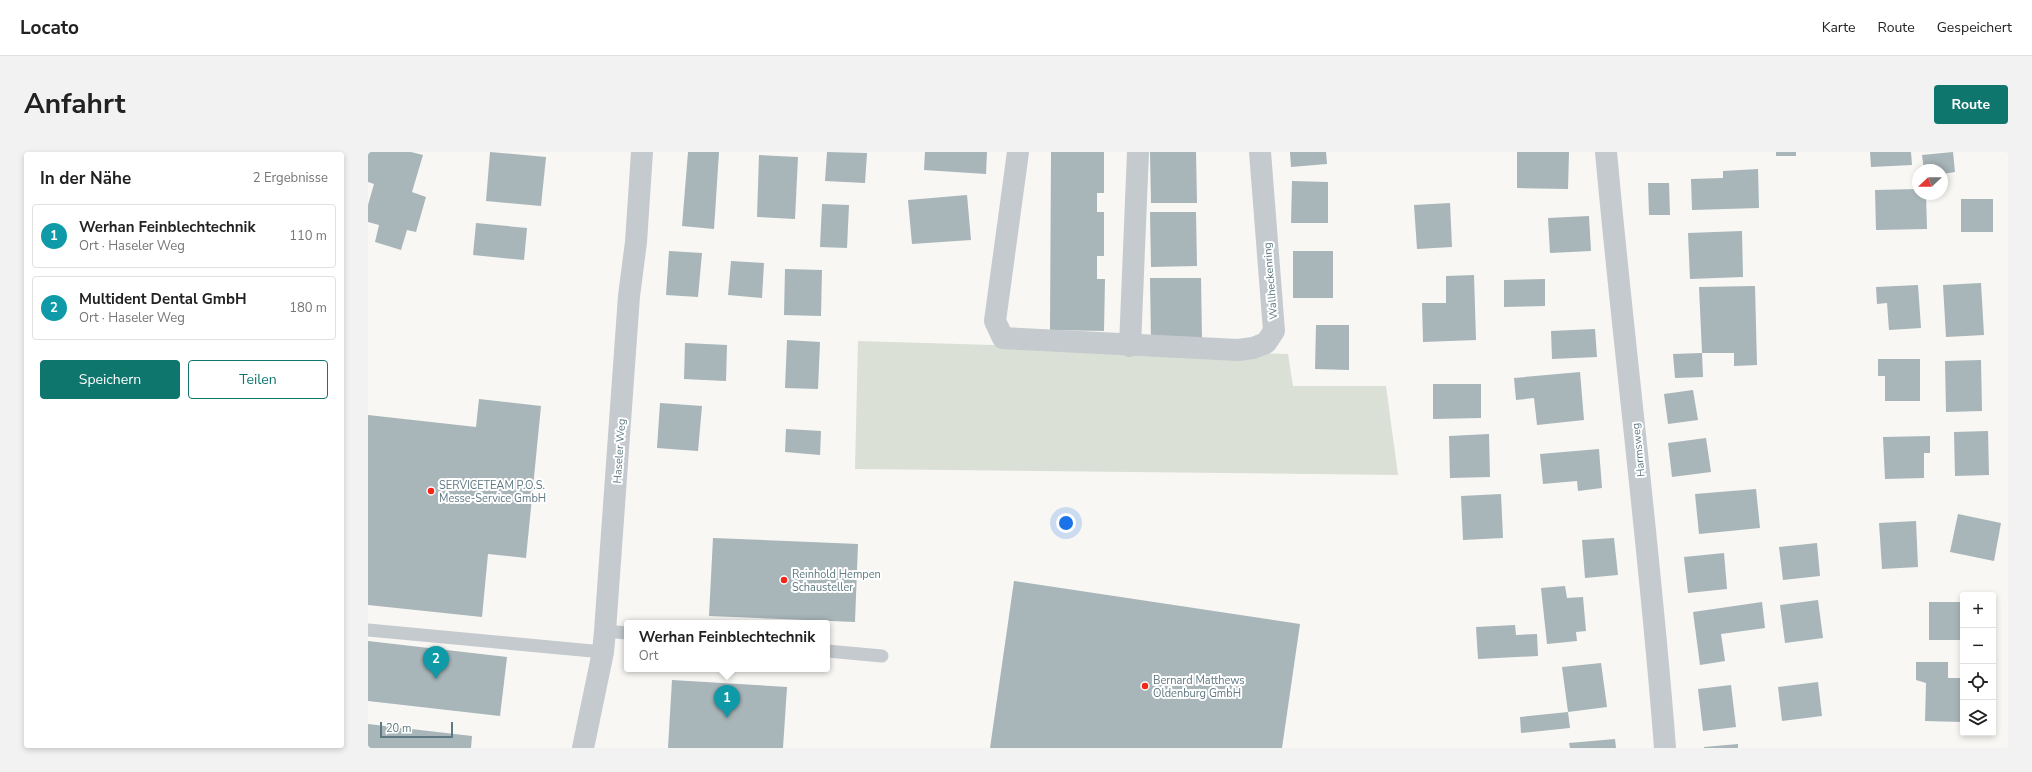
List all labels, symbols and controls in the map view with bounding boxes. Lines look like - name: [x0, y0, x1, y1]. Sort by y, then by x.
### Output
- text: Locato: [20, 15, 79, 41]
- text: Karte: [1822, 18, 1856, 37]
- text: Route: [1878, 18, 1915, 37]
- text: Gespeichert: [1937, 18, 2012, 37]
- text: Anfahrt: [24, 85, 125, 123]
- button: Route: [1934, 85, 2008, 124]
- north arrow: [1912, 164, 1948, 200]
- text: In der Nähe: [40, 167, 131, 190]
- text: 2 Ergebnisse: [253, 169, 328, 187]
- text: Werhan Feinblechtechnik: [79, 217, 255, 237]
- text: 1: [50, 227, 58, 245]
- text: 110 m: [289, 227, 327, 245]
- text: Ort · Haseler Weg: [79, 237, 185, 255]
- street label: Wallheckenring: [1260, 242, 1281, 320]
- text: Multident Dental GmbH: [79, 289, 247, 309]
- text: 2: [50, 299, 58, 317]
- text: 180 m: [289, 299, 327, 317]
- text: Ort · Haseler Weg: [79, 309, 185, 327]
- button: Speichern: [40, 360, 180, 399]
- button: Teilen: [188, 360, 328, 399]
- street label: Haseler Weg: [610, 418, 629, 484]
- street label: Harmsweg: [1628, 422, 1649, 478]
- place label: SERVICETEAM P.O.S. Messe-Service GmbH: [439, 478, 546, 506]
- marker: SERVICETEAM P.O.S. Messe-Service GmbH: [426, 486, 436, 496]
- your location: [1056, 513, 1076, 533]
- place label: Reinhold Hempen Schausteller: [792, 567, 881, 595]
- marker: Reinhold Hempen Schausteller: [779, 575, 789, 585]
- map controls: [1960, 592, 1996, 736]
- button: +: [1960, 592, 1996, 628]
- popup: [624, 620, 830, 672]
- text: Werhan Feinblechtechnik: [639, 627, 815, 647]
- button: −: [1960, 628, 1996, 664]
- pin: 2: [423, 646, 449, 679]
- text: Ort: [639, 647, 658, 665]
- button: locate: [1960, 664, 1996, 700]
- place label: Bernard Matthews Oldenburg GmbH: [1153, 673, 1245, 701]
- marker: Bernard Matthews Oldenburg GmbH: [1140, 681, 1150, 691]
- pin: 1: [714, 685, 740, 718]
- button: layers: [1960, 700, 1996, 736]
- scale bar: [380, 720, 453, 739]
- text: 20 m: [386, 721, 411, 736]

